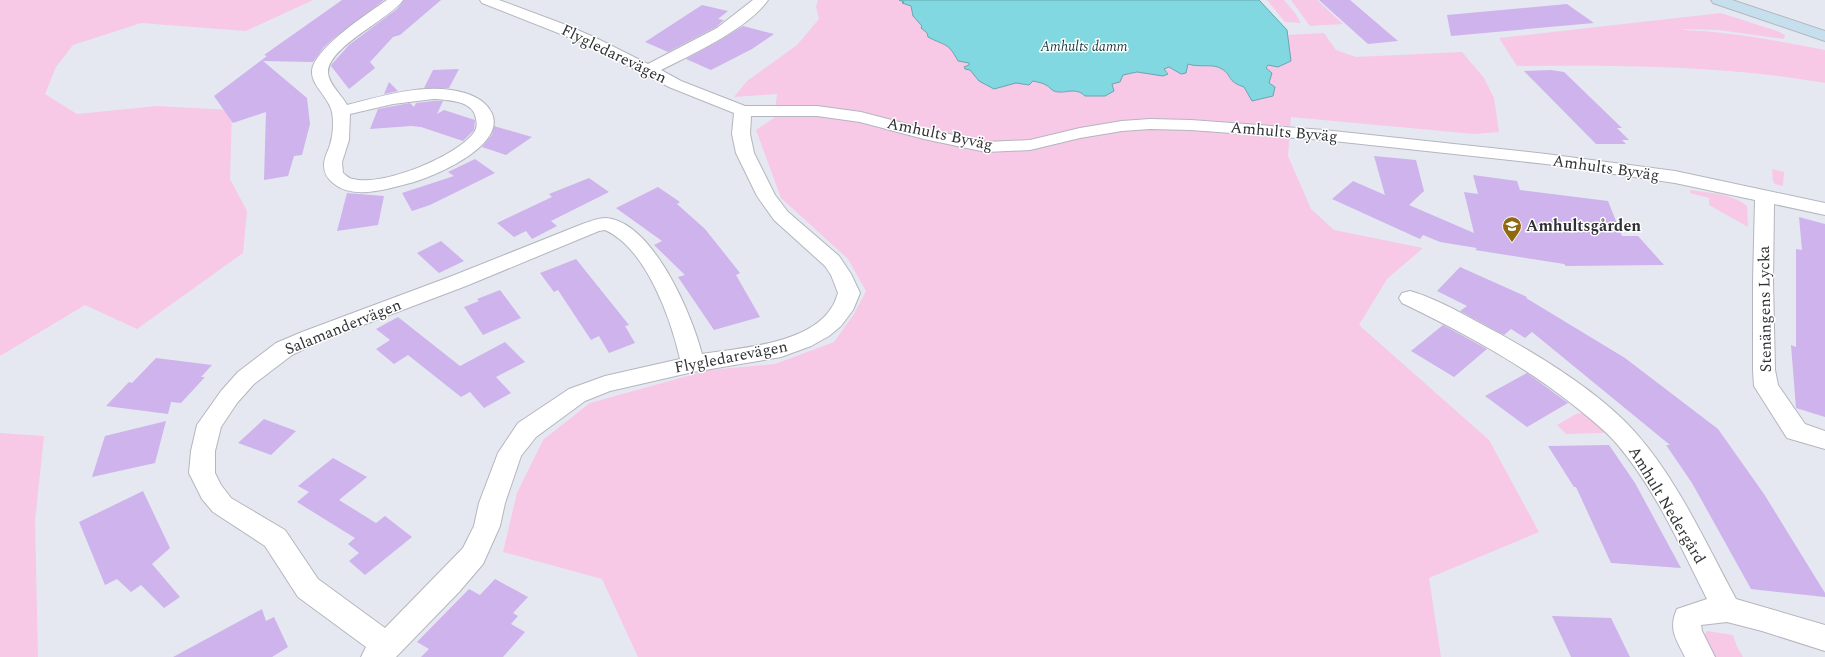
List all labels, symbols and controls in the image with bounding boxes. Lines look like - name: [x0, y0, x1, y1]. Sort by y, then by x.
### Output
- street label: Flygledarevägen: [557, 18, 671, 90]
- water label: Amhults damm: [1039, 36, 1128, 57]
- street label: Amhults Byväg: [885, 111, 995, 157]
- street label: Amhults Byväg: [1229, 115, 1339, 149]
- street label: Amhults Byväg: [1551, 149, 1661, 187]
- place label: Amhultsgården: [1526, 214, 1641, 238]
- school or university icon: Amhultsgården: [1501, 215, 1523, 243]
- street label: Stenängens Lycka: [1752, 245, 1778, 373]
- street label: Salamandervägen: [281, 293, 405, 361]
- street label: Flygledarevägen: [672, 334, 790, 380]
- street label: Amhult Nedergård: [1622, 442, 1712, 569]

